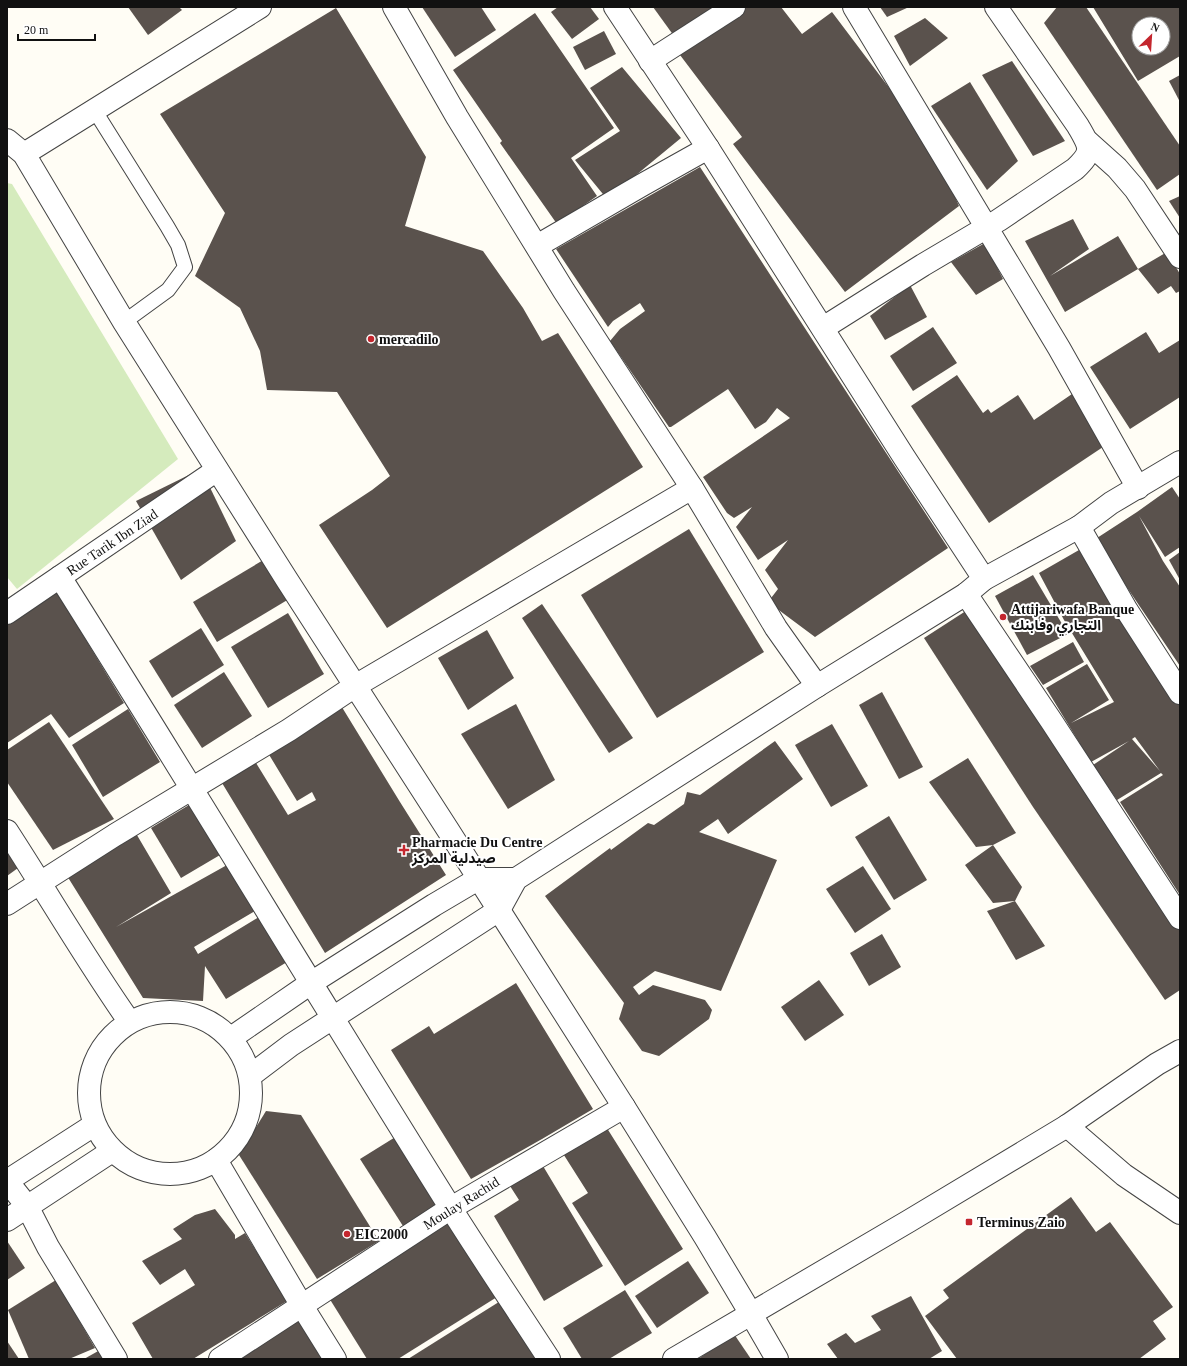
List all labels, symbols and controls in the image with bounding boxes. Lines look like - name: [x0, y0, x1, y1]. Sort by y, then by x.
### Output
- scale bar: [18, 16, 95, 42]
- north arrow: [1131, 16, 1171, 56]
- text: N: [1149, 20, 1161, 34]
- text: 20 m: [24, 23, 49, 37]
- place label: mercadilo: [379, 332, 439, 347]
- marker: mercadilo: [366, 334, 376, 344]
- street label: Rue Tarik Ibn Ziad: [64, 506, 161, 578]
- place label: Attijariwafa Banque التجاري وفابنك: [1011, 602, 1134, 636]
- marker: Attijariwafa Banque التجاري وفابنك: [998, 612, 1008, 622]
- place label: Pharmacie Du Centre صيدلية المركز: [411, 835, 542, 867]
- marker: Pharmacie Du Centre صيدلية المركز: [399, 845, 409, 855]
- street label: Moulay Rachid: [421, 1174, 502, 1233]
- place label: Terminus Zaio: [977, 1215, 1065, 1230]
- marker: Terminus Zaio: [964, 1217, 974, 1227]
- place label: EIC2000: [355, 1227, 408, 1242]
- marker: EIC2000: [342, 1229, 352, 1239]

